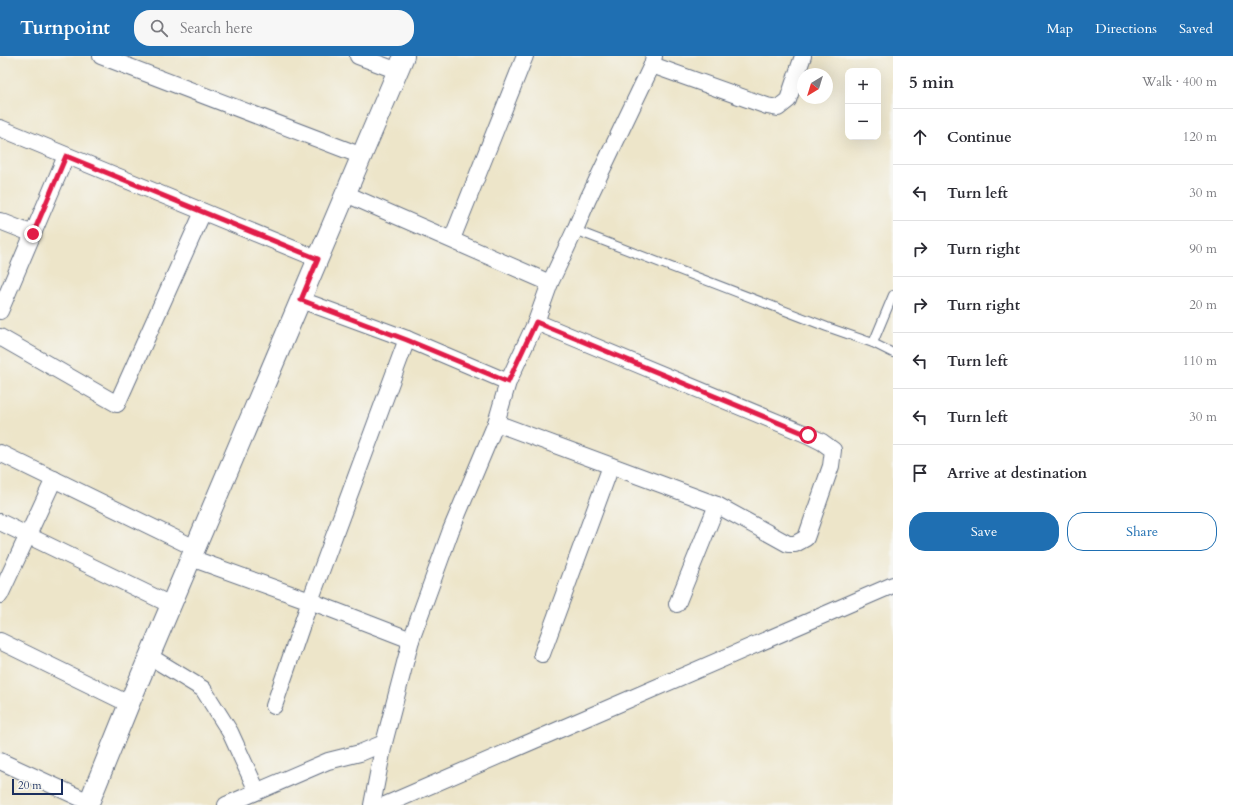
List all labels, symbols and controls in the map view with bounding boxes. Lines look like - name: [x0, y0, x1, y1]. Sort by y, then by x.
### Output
- search box: [134, 10, 414, 46]
- text: Turnpoint: [20, 15, 110, 41]
- icon: search: [148, 17, 170, 39]
- text: Search here: [180, 18, 253, 38]
- text: Map: [1047, 19, 1073, 38]
- text: Directions: [1095, 19, 1157, 38]
- text: Saved: [1179, 19, 1213, 38]
- north arrow: [797, 68, 833, 104]
- map controls: [845, 68, 881, 140]
- button: +: [845, 68, 881, 104]
- text: 5 min: [909, 71, 954, 94]
- text: Walk · 400 m: [1142, 73, 1217, 91]
- button: −: [845, 104, 881, 140]
- icon: ahead: [909, 126, 931, 148]
- text: Continue: [947, 127, 1012, 147]
- text: 120 m: [1183, 128, 1217, 146]
- icon: left: [909, 182, 931, 204]
- text: Turn left: [947, 183, 1008, 203]
- text: 30 m: [1189, 184, 1217, 202]
- route end: [24, 225, 42, 243]
- icon: right: [909, 238, 931, 260]
- text: Turn right: [947, 239, 1020, 259]
- text: 90 m: [1189, 240, 1217, 258]
- icon: right: [909, 294, 931, 316]
- text: Turn right: [947, 295, 1020, 315]
- text: 20 m: [1189, 296, 1217, 314]
- icon: left: [909, 350, 931, 372]
- text: Turn left: [947, 351, 1008, 371]
- text: 110 m: [1183, 352, 1217, 370]
- icon: left: [909, 406, 931, 428]
- text: Turn left: [947, 407, 1008, 427]
- text: 30 m: [1189, 408, 1217, 426]
- route start: [799, 426, 817, 444]
- icon: arrive: [909, 462, 931, 484]
- text: Arrive at destination: [947, 463, 1087, 483]
- button: Save: [909, 512, 1059, 551]
- button: Share: [1067, 512, 1217, 551]
- scale bar: [12, 777, 63, 796]
- text: 20 m: [18, 778, 42, 793]

